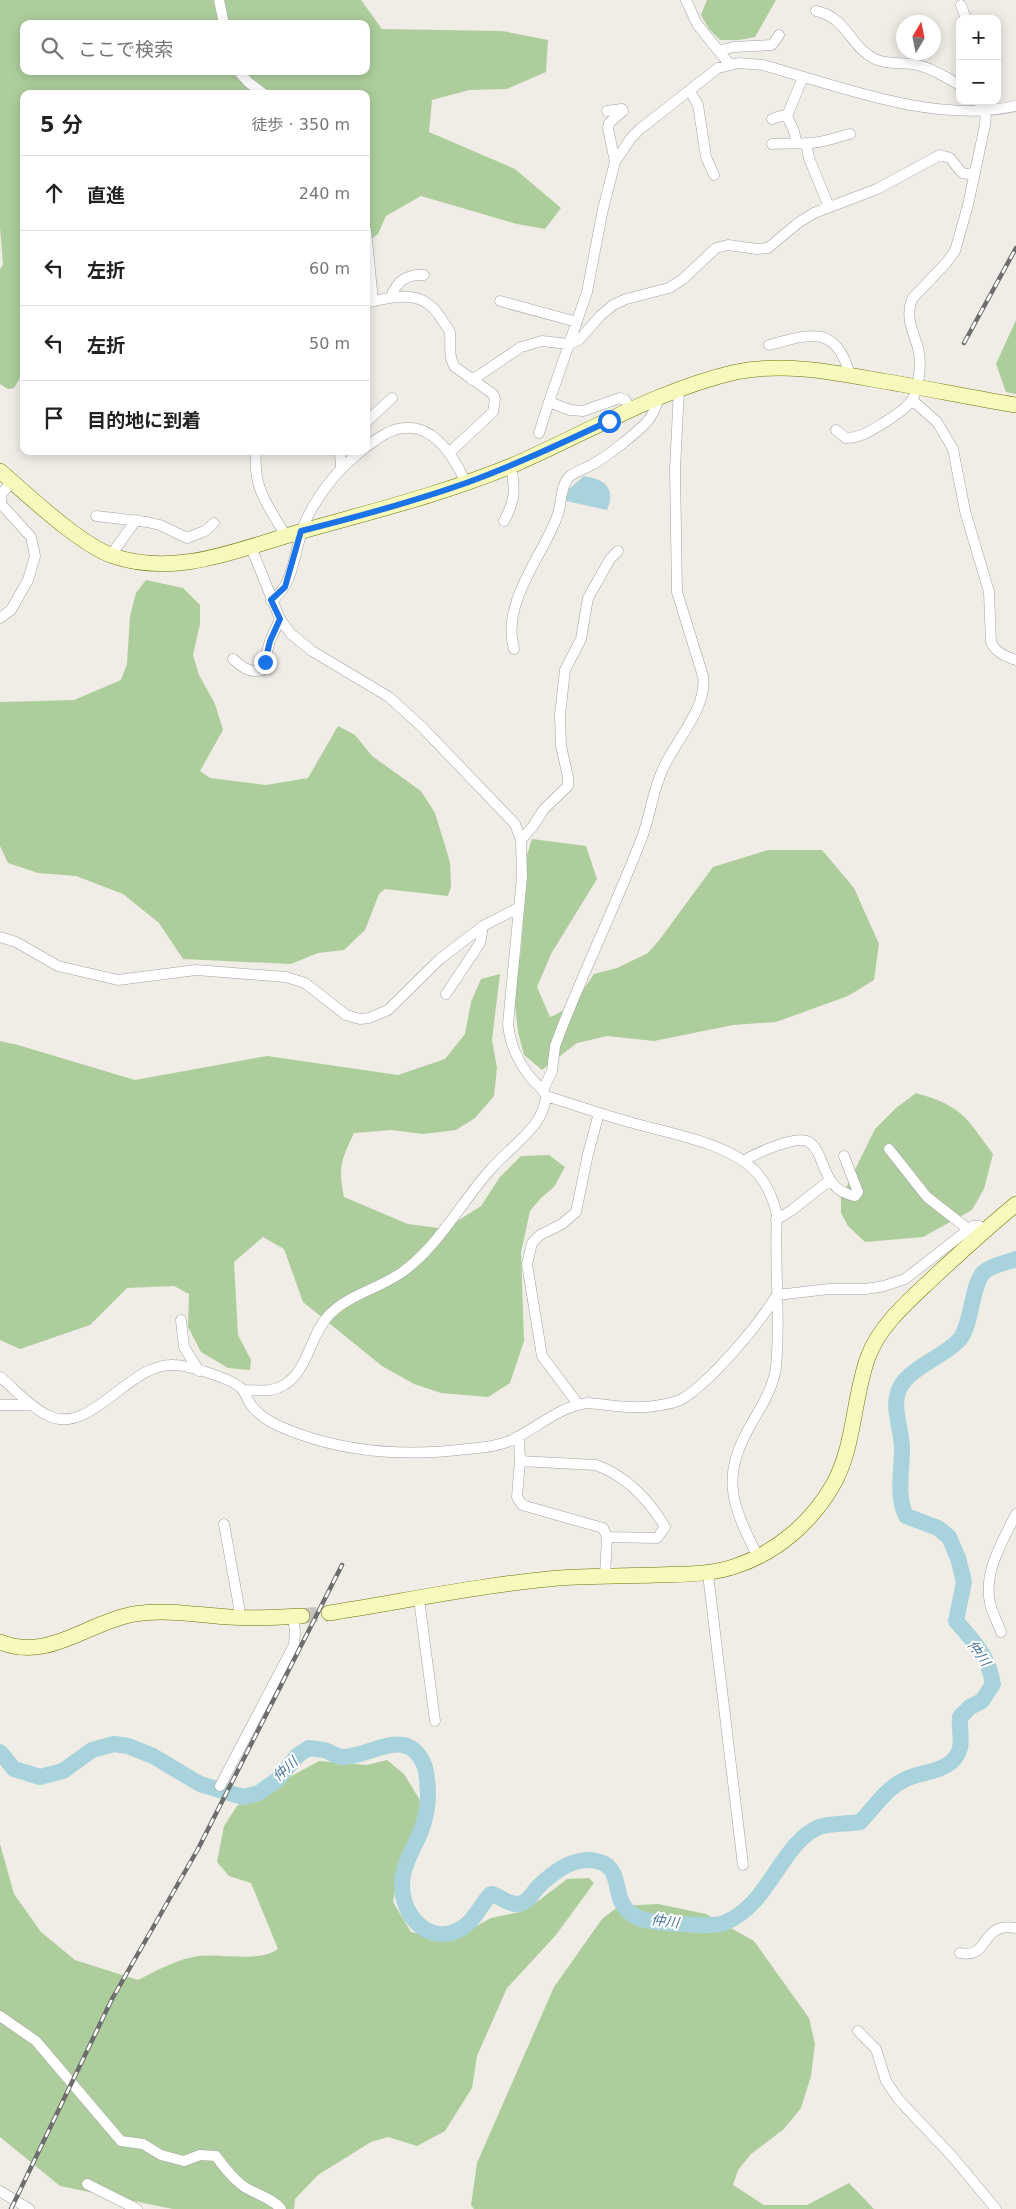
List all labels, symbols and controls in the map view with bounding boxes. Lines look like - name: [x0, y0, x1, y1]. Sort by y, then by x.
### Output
- north arrow: [896, 15, 941, 60]
- map controls: [956, 15, 1001, 105]
- button: +: [956, 15, 1001, 60]
- search box: [20, 20, 370, 75]
- icon: search: [38, 34, 66, 62]
- text: ここで検索: [78, 38, 173, 60]
- button: −: [956, 60, 1001, 105]
- text: 5 分: [40, 113, 83, 137]
- text: 徒歩 · 350 m: [252, 115, 350, 134]
- icon: ahead: [40, 179, 68, 207]
- text: 直進: [87, 184, 125, 206]
- text: 240 m: [299, 184, 350, 203]
- icon: left: [40, 254, 68, 282]
- text: 左折: [87, 259, 125, 281]
- text: 60 m: [309, 259, 350, 278]
- icon: left: [40, 329, 68, 357]
- text: 左折: [87, 334, 125, 356]
- text: 50 m: [309, 334, 350, 353]
- icon: arrive: [40, 404, 68, 432]
- text: 目的地に到着: [87, 409, 201, 431]
- route start: [598, 410, 621, 433]
- route end: [254, 651, 277, 674]
- water label: 仲川: [964, 1637, 995, 1671]
- water label: 仲川: [269, 1752, 302, 1784]
- water label: 仲川: [650, 1911, 682, 1931]

